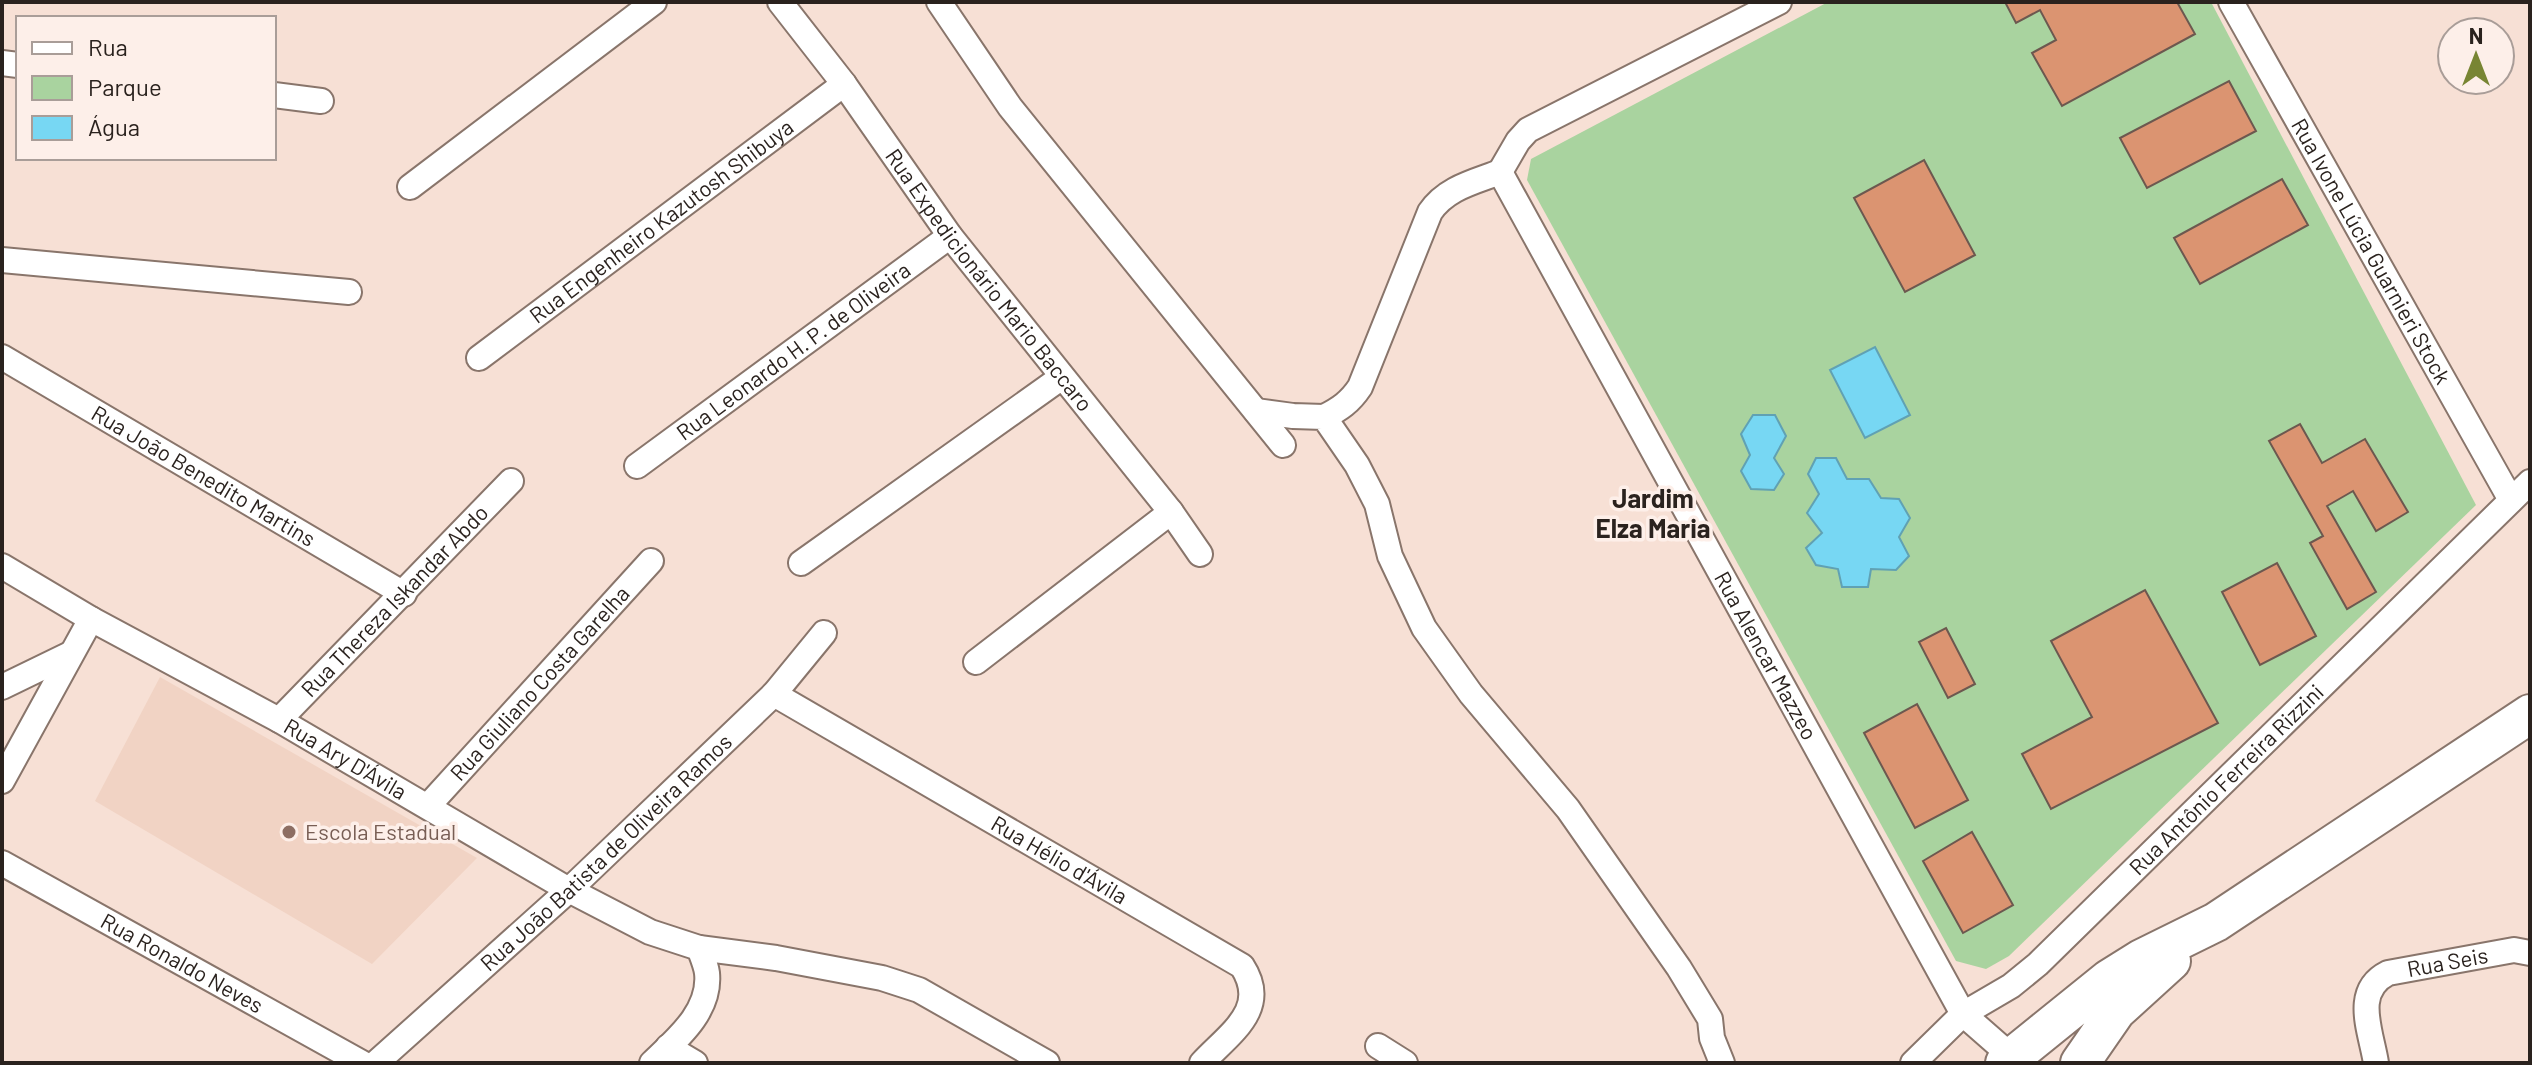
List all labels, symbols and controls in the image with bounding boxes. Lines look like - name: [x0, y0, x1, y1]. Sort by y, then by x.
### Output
- legend: [16, 16, 276, 160]
- north arrow: [2436, 16, 2516, 96]
- text: N: [2469, 22, 2483, 48]
- text: Rua: [88, 32, 128, 61]
- text: Parque: [88, 72, 162, 101]
- text: Água: [88, 112, 140, 141]
- street label: Rua Engenheiro Kazutosh Shibuya: [524, 113, 798, 328]
- street label: Rua Ivone Lúcia Guarnieri Stock: [2287, 113, 2457, 388]
- street label: Rua Expedicionário Mario Baccaro: [881, 143, 1099, 416]
- street label: Rua Leonardo H. P. de Oliveira: [671, 256, 915, 445]
- street label: Rua João Benedito Martins: [88, 399, 321, 551]
- district label: Jardim Elza Maria: [1595, 482, 1711, 543]
- street label: Rua Thereza Iskandar Abdo: [295, 499, 493, 701]
- street label: Rua Alencar Mazzeo: [1710, 566, 1824, 744]
- street label: Rua Giuliano Costa Garelha: [444, 580, 634, 785]
- street label: Rua Antônio Ferreira Rizzini: [2123, 678, 2328, 880]
- street label: Rua Ary D'Ávila: [280, 712, 412, 804]
- street label: Rua João Batista de Oliveira Ramos: [474, 728, 736, 975]
- street label: Rua Hélio d'Ávila: [987, 809, 1132, 909]
- place label: Escola Estadual: [305, 818, 456, 844]
- marker: Escola Estadual: [280, 823, 298, 841]
- street label: Rua Ronaldo Neves: [97, 907, 268, 1018]
- street label: Rua Seis: [2405, 941, 2490, 981]

